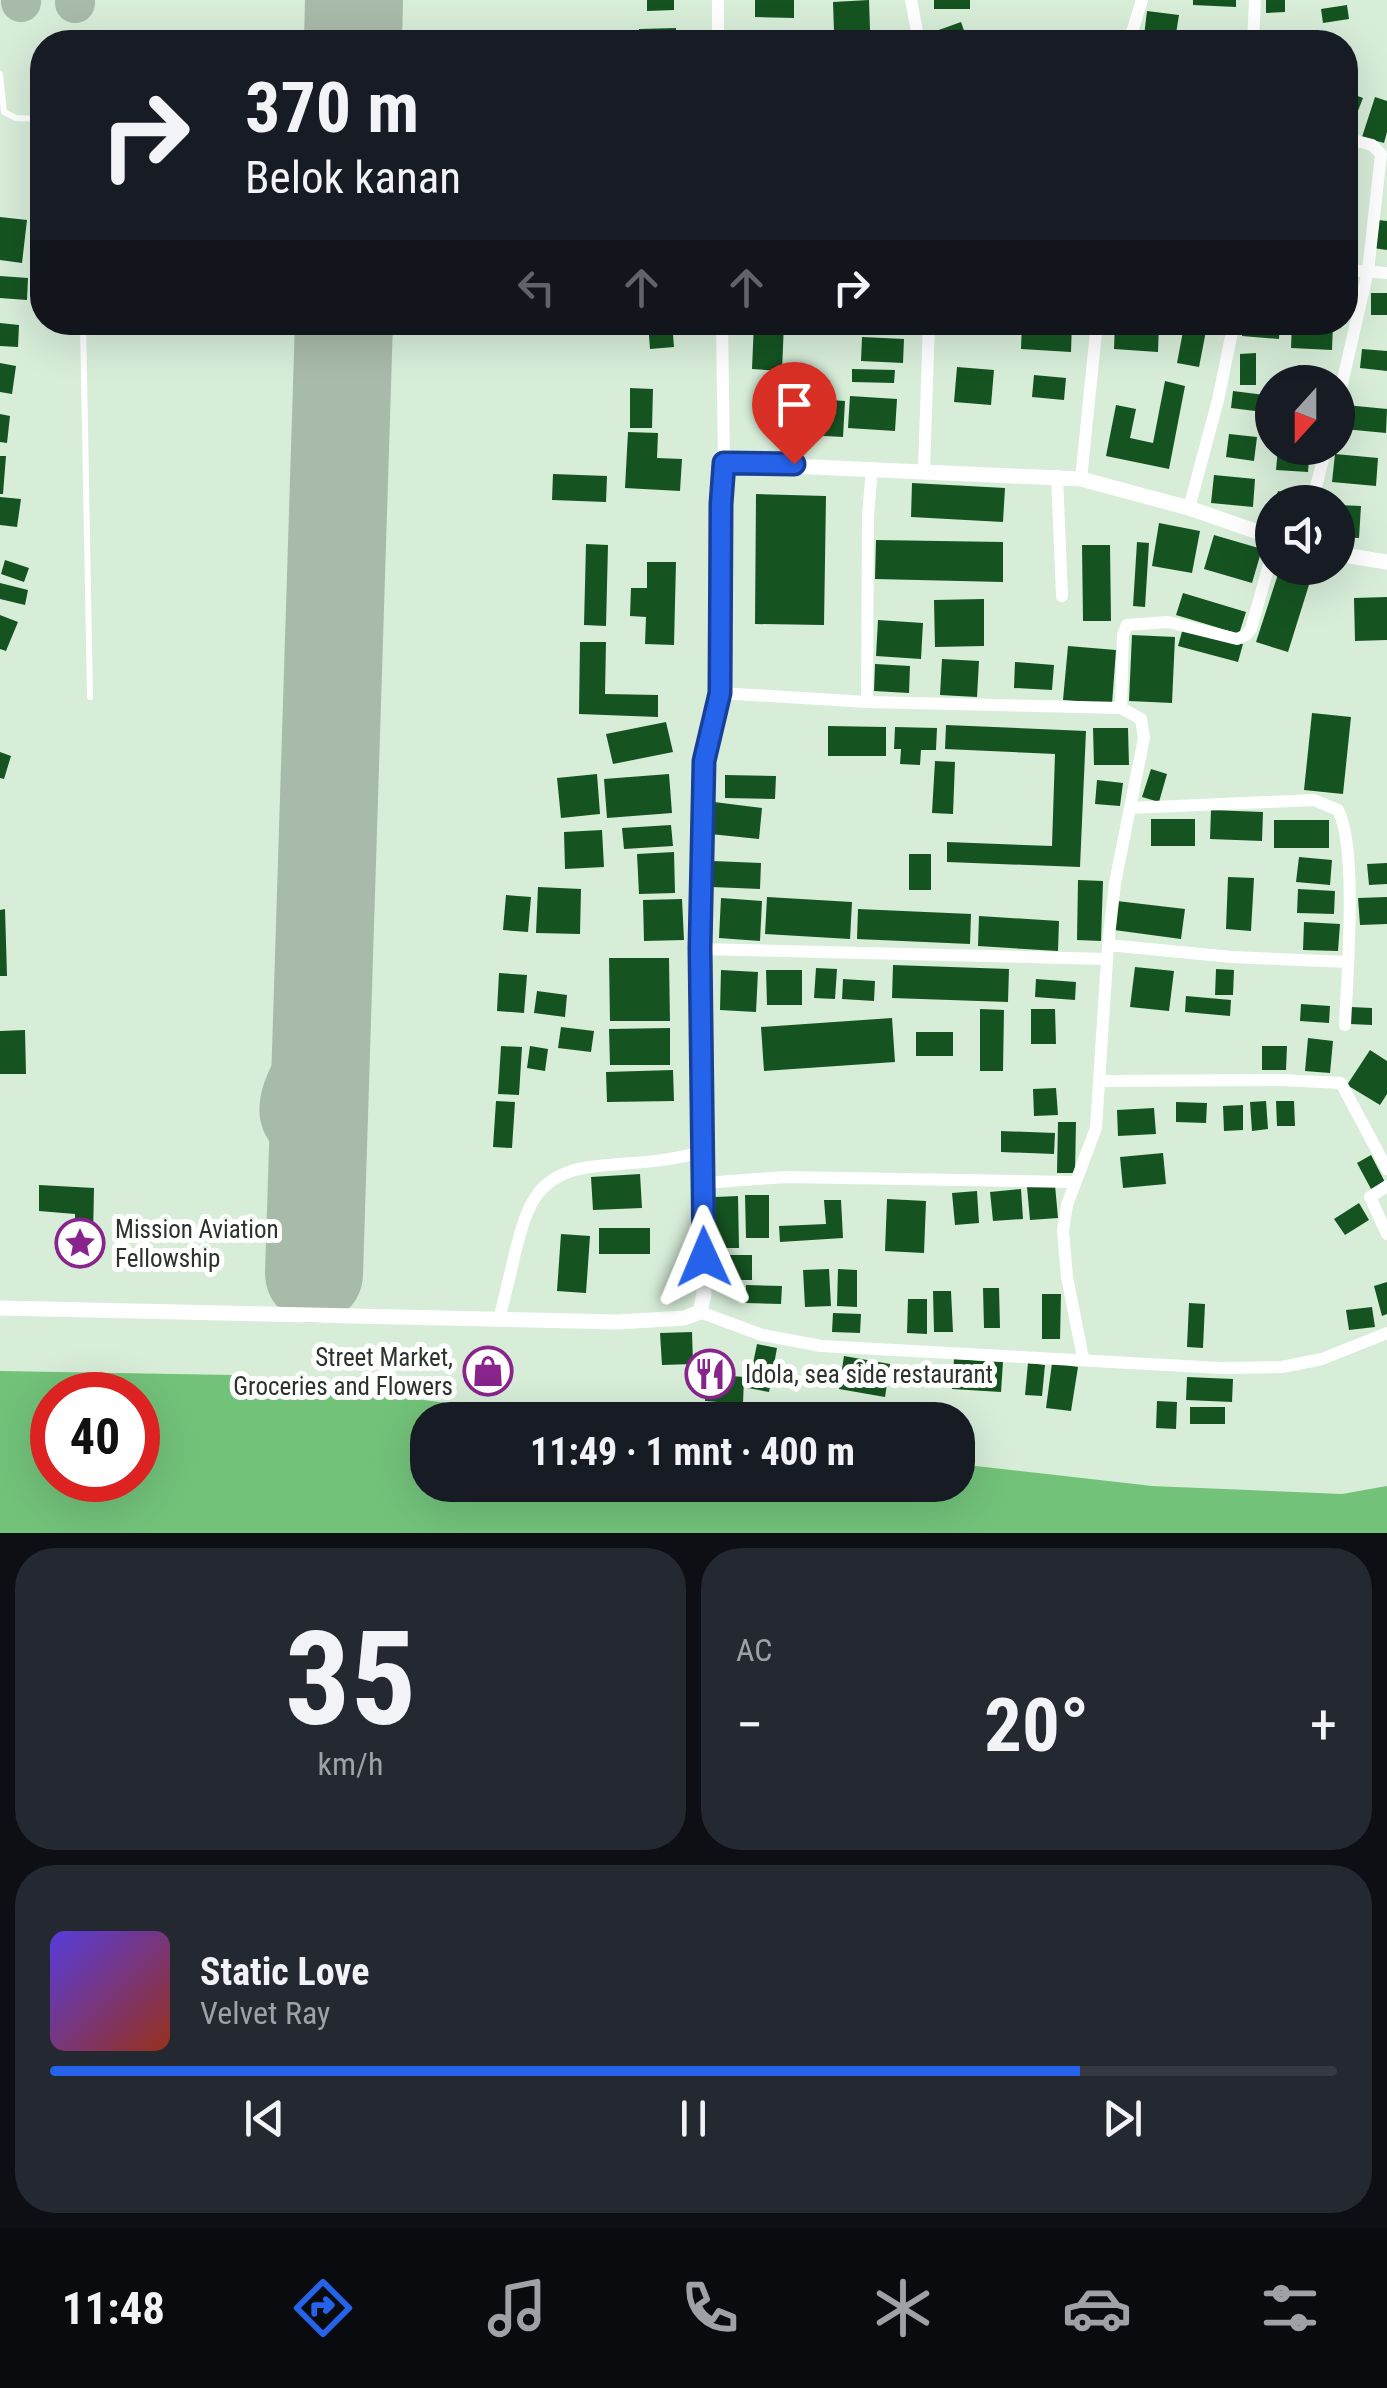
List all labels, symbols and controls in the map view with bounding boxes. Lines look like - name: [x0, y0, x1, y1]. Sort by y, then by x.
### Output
- text: 370 m: [245, 67, 419, 149]
- icon: right: [80, 70, 210, 200]
- text: Belok kanan: [245, 151, 461, 204]
- icon: left: [509, 260, 564, 315]
- icon: ahead: [614, 260, 669, 315]
- icon: ahead: [719, 260, 774, 315]
- icon: right: [824, 260, 879, 315]
- pin: [752, 362, 837, 465]
- north arrow: [1255, 365, 1355, 465]
- map controls: [1255, 365, 1355, 585]
- icon: arrive: [767, 377, 822, 432]
- button: sound: [1255, 485, 1355, 585]
- position arrow: [652, 1205, 756, 1309]
- place label: Mission Aviation Fellowship: [115, 1215, 279, 1273]
- place icon: Mission Aviation Fellowship: [54, 1217, 106, 1269]
- place label: Street Market, Groceries and Flowers: [233, 1343, 453, 1401]
- shop icon: Street Market, Groceries and Flowers: [462, 1345, 514, 1397]
- restaurant icon: Idola, sea side restaurant: [684, 1348, 736, 1400]
- place label: Idola, sea side restaurant: [745, 1360, 993, 1389]
- speed limit sign: 40: [30, 1372, 160, 1502]
- text: 11:49 · 1 mnt · 400 m: [530, 1430, 855, 1474]
- text: 35: [285, 1603, 416, 1756]
- text: AC: [736, 1631, 772, 1669]
- text: 20°: [984, 1681, 1089, 1769]
- text: −: [736, 1693, 764, 1757]
- text: +: [1310, 1693, 1337, 1757]
- text: km/h: [318, 1745, 383, 1783]
- text: Static Love: [200, 1950, 369, 1994]
- text: Velvet Ray: [200, 1994, 330, 2032]
- icon: previous: [237, 2091, 292, 2146]
- icon: pause: [666, 2091, 721, 2146]
- icon: next: [1095, 2091, 1150, 2146]
- icon: directions: [288, 2273, 358, 2343]
- icon: music: [482, 2273, 552, 2343]
- icon: phone: [675, 2273, 745, 2343]
- icon: climate: [868, 2273, 938, 2343]
- icon: car: [1062, 2273, 1132, 2343]
- icon: filters: [1255, 2273, 1325, 2343]
- text: 11:48: [62, 2282, 165, 2335]

